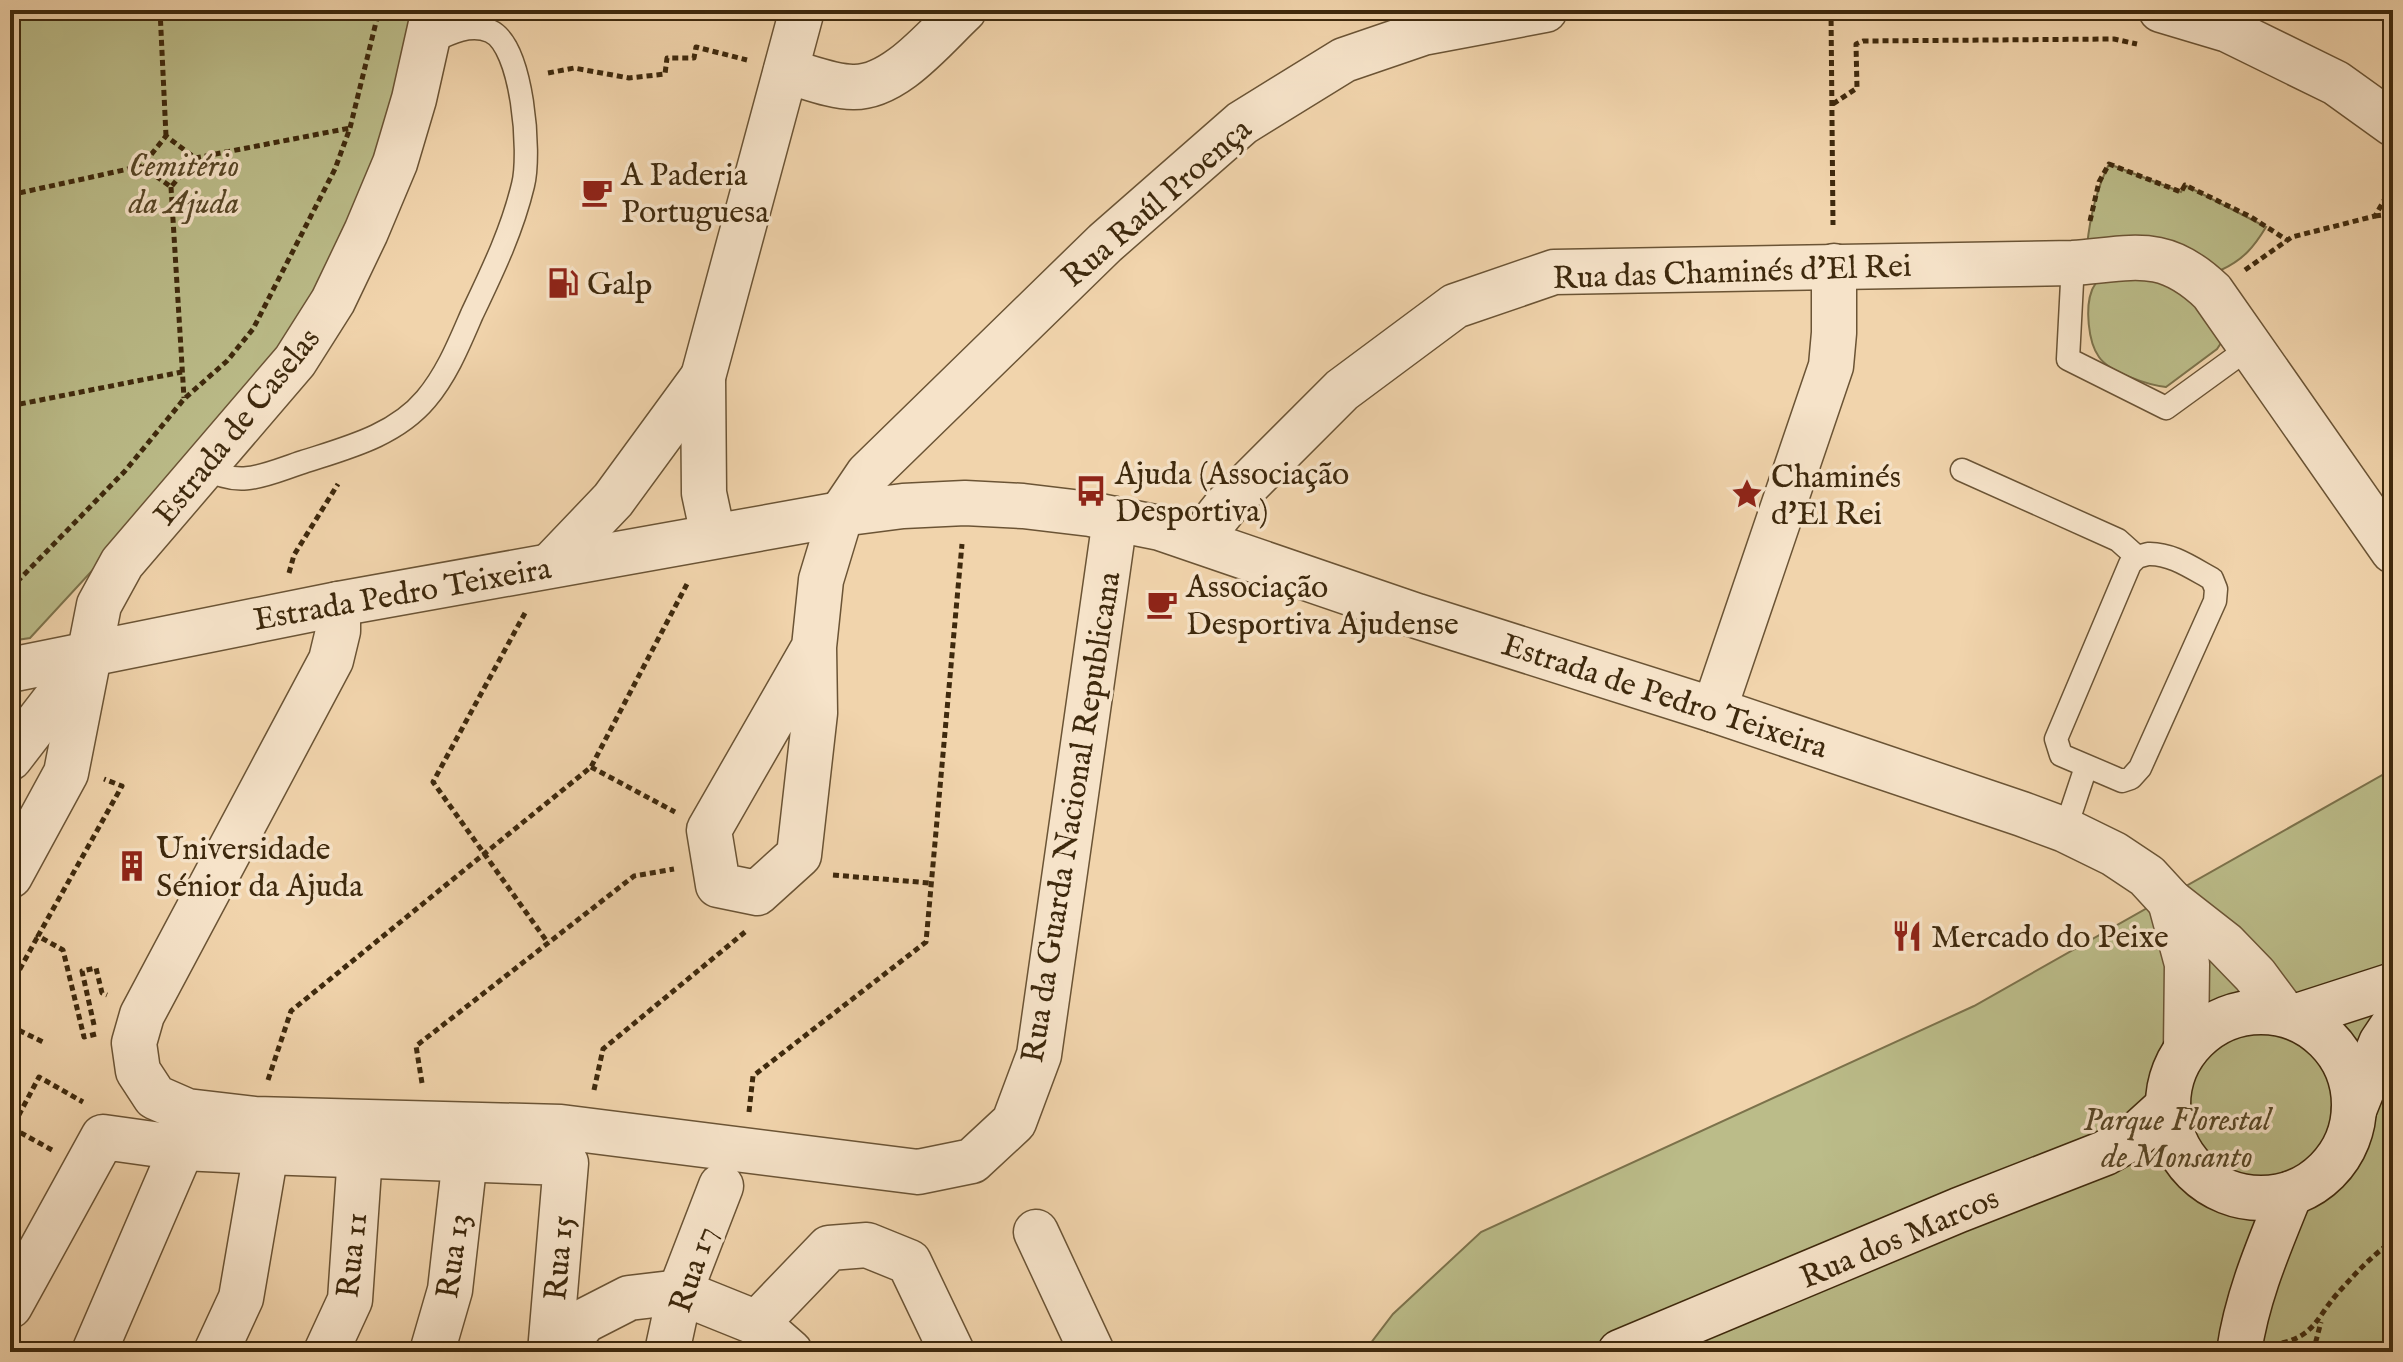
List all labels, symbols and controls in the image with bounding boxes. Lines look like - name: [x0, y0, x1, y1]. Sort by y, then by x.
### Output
- street label: Rua Raúl Proença: [1054, 110, 1261, 298]
- park label: Cemitério da Ajuda: [128, 147, 239, 225]
- place label: A Paderia Portuguesa: [620, 156, 769, 234]
- cafe icon: A Paderia Portuguesa: [580, 175, 614, 209]
- street label: Rua das Chaminés d'El Rei: [1552, 247, 1912, 300]
- place label: Galp: [587, 265, 652, 306]
- fuel station icon: Galp: [546, 266, 580, 300]
- street label: Estrada de Caselas: [146, 320, 330, 535]
- place label: Ajuda (Associação Desportiva): [1114, 455, 1349, 533]
- place label: Chaminés d'El Rei: [1771, 458, 1901, 536]
- bus stop icon: Ajuda (Associação Desportiva): [1074, 474, 1108, 508]
- place icon: Chaminés d'El Rei: [1730, 477, 1764, 511]
- street label: Estrada Pedro Teixeira: [250, 549, 555, 642]
- place label: Associação Desportiva Ajudense: [1185, 568, 1459, 646]
- street label: Rua da Guarda Nacional Republicana: [1013, 569, 1132, 1066]
- cafe icon: Associação Desportiva Ajudense: [1145, 587, 1179, 621]
- street label: Estrada de Pedro Teixeira: [1496, 625, 1833, 770]
- place label: Universidade Sénior da Ajuda: [156, 830, 363, 908]
- building icon: Universidade Sénior da Ajuda: [115, 849, 149, 883]
- place label: Mercado do Peixe: [1931, 918, 2169, 959]
- restaurant icon: Mercado do Peixe: [1890, 919, 1924, 953]
- park label: Parque Florestal de Monsanto: [2083, 1101, 2273, 1179]
- street label: Rua dos Marcos: [1794, 1179, 2006, 1300]
- street label: Rua 11: [329, 1211, 378, 1300]
- street label: Rua 13: [428, 1211, 481, 1302]
- street label: Rua 15: [536, 1214, 585, 1302]
- street label: Rua 17: [661, 1221, 728, 1318]

